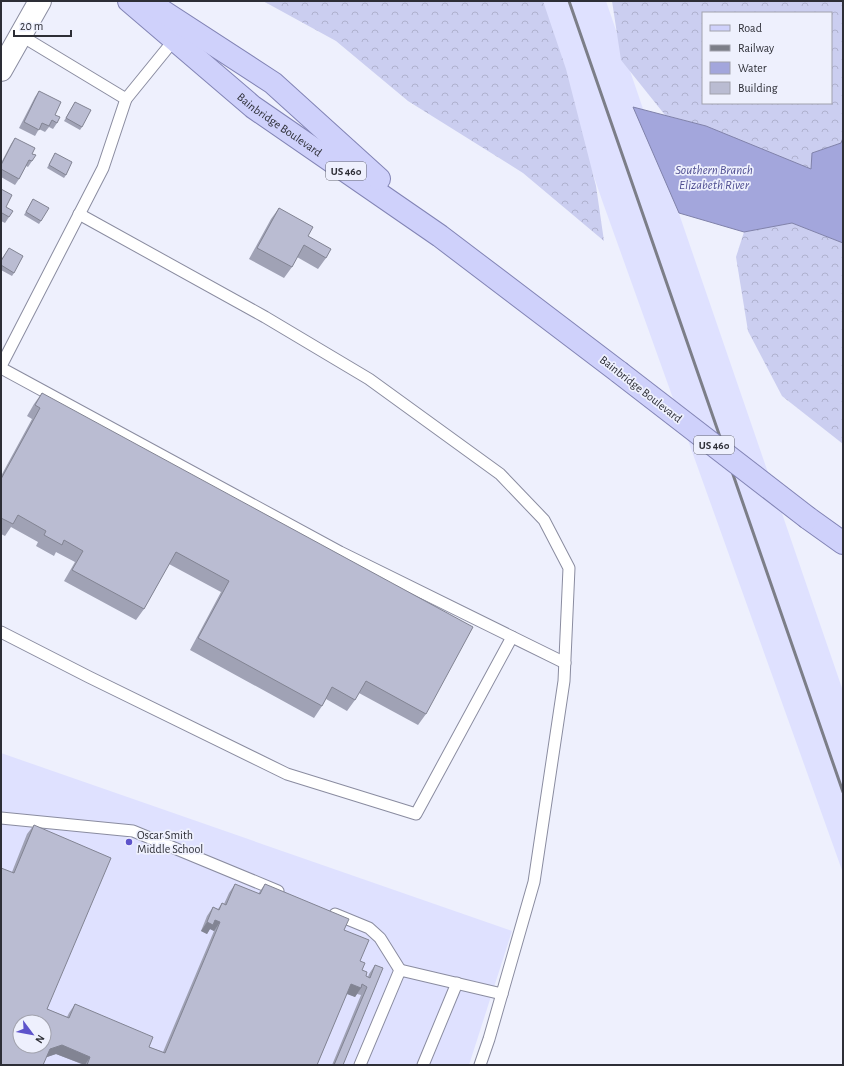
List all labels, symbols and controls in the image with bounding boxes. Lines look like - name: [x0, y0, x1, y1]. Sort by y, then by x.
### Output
- scale bar: [14, 12, 71, 38]
- legend: [702, 12, 832, 104]
- text: 20 m: [20, 20, 43, 32]
- text: Road: [738, 22, 762, 34]
- text: Railway: [738, 42, 774, 55]
- text: Water: [738, 62, 767, 74]
- text: Building: [738, 82, 778, 94]
- street label: Bainbridge Boulevard: [235, 90, 324, 159]
- road number: US 460: [326, 162, 366, 180]
- water label: Southern Branch Elizabeth River: [675, 164, 753, 192]
- street label: Bainbridge Boulevard: [598, 353, 684, 425]
- road number: US 460: [694, 436, 734, 454]
- place label: Oscar Smith Middle School: [137, 829, 203, 855]
- marker: Oscar Smith Middle School: [124, 837, 134, 847]
- north arrow: [12, 1014, 52, 1054]
- text: N: [33, 1033, 47, 1045]

